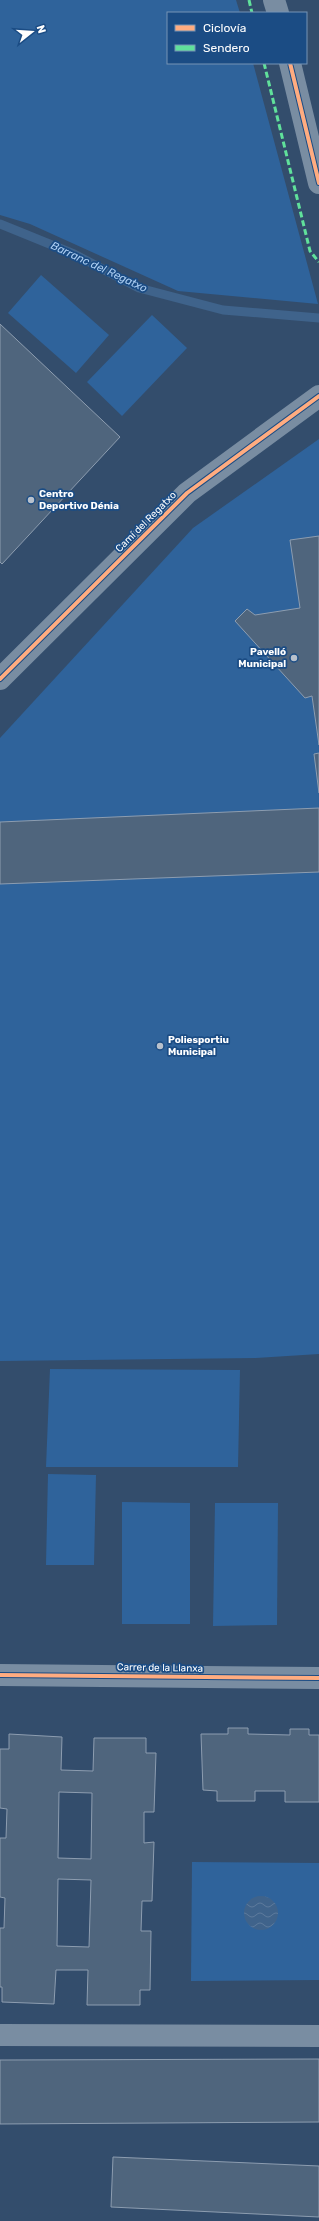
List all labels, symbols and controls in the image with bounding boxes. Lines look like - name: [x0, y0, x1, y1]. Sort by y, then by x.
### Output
- north arrow: [12, 12, 52, 52]
- legend: [167, 12, 307, 64]
- text: Ciclovía: [203, 21, 246, 35]
- text: N: [34, 24, 48, 35]
- text: Sendero: [203, 41, 250, 55]
- water label: Barranc del Regatxo: [49, 239, 149, 295]
- place label: Centro Deportivo Dénia: [39, 488, 119, 512]
- street label: Camí del Regatxo: [113, 489, 179, 555]
- marker: Centro Deportivo Dénia: [26, 495, 36, 505]
- place label: Pavelló Municipal: [238, 646, 286, 670]
- marker: Pavelló Municipal: [289, 653, 299, 663]
- place label: Poliesportiu Municipal: [168, 1034, 229, 1058]
- marker: Poliesportiu Municipal: [155, 1041, 165, 1051]
- street label: Carrer de la Llanxa: [117, 1661, 203, 1675]

